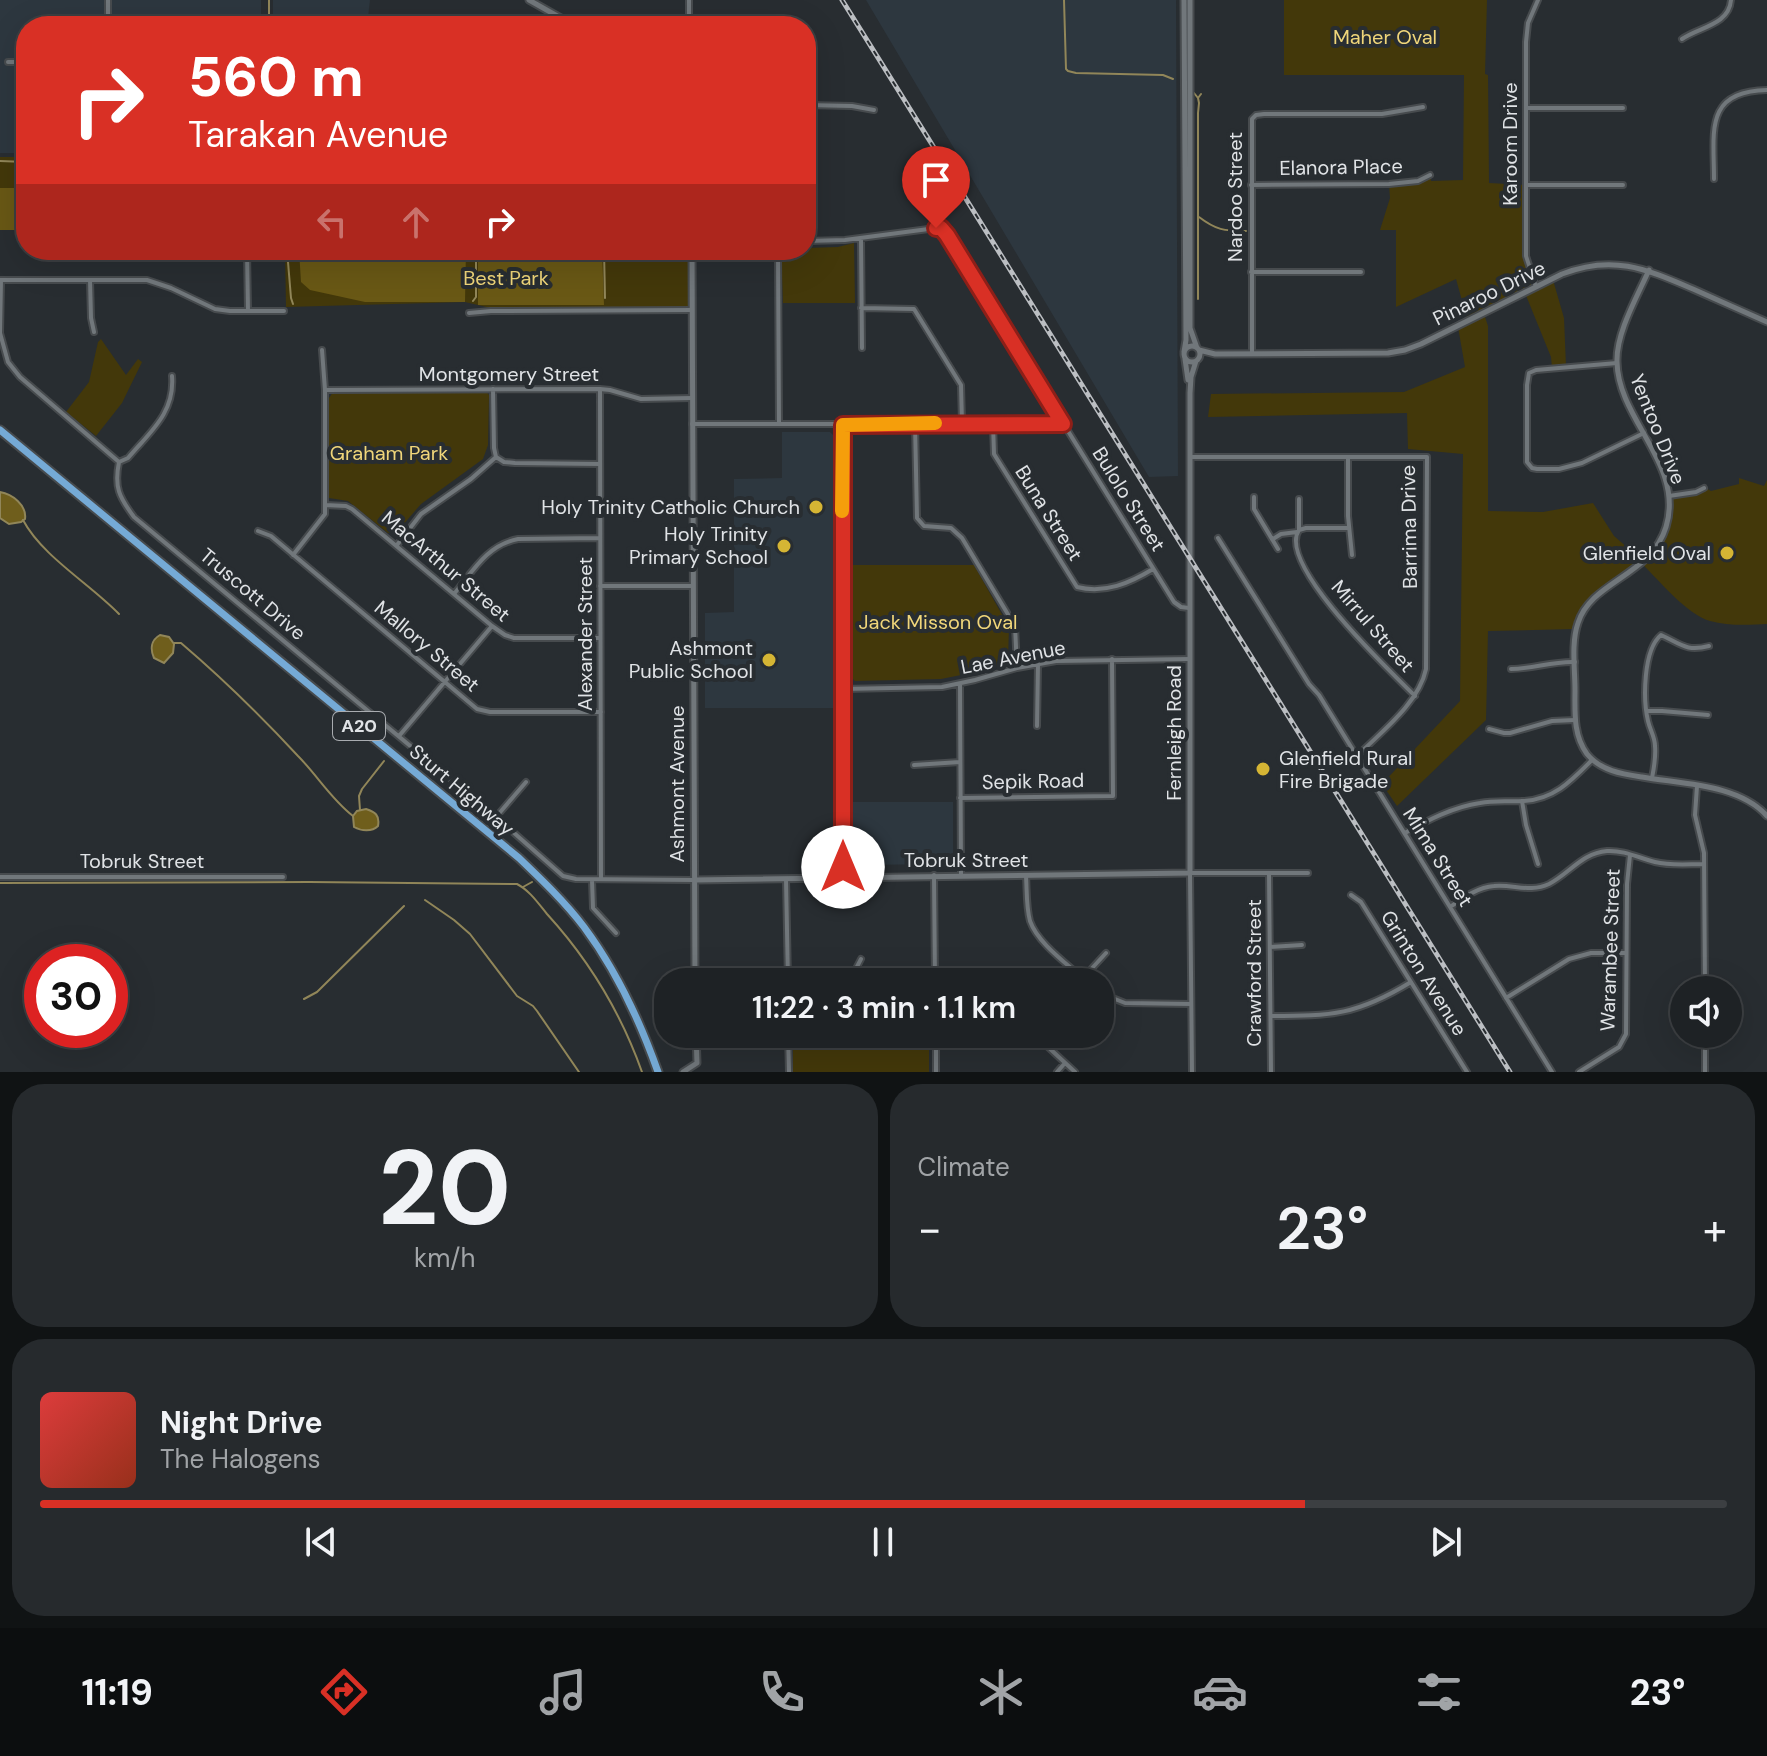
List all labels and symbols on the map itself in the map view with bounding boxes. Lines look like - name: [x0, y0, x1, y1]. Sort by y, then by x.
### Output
- park label: Maher Oval: [1333, 24, 1437, 50]
- street label: Karoom Drive: [1497, 82, 1523, 206]
- street label: Nardoo Street: [1222, 132, 1248, 262]
- pin: [902, 146, 970, 228]
- street label: Elanora Place: [1279, 153, 1403, 181]
- street label: Pinaroo Drive: [1428, 255, 1550, 331]
- park label: Best Park: [463, 265, 549, 291]
- street label: Montgomery Street: [419, 361, 599, 387]
- street label: Yentoo Drive: [1624, 370, 1692, 488]
- park label: Graham Park: [330, 440, 448, 466]
- street label: Bulolo Street: [1087, 442, 1171, 556]
- street label: Buna Street: [1009, 460, 1089, 566]
- street label: Barrima Drive: [1395, 465, 1423, 589]
- place label: Holy Trinity Catholic Church: [541, 494, 800, 520]
- marker: Holy Trinity Catholic Church: [807, 498, 825, 516]
- street label: MacArthur Street: [376, 505, 516, 627]
- place label: Holy Trinity Primary School: [629, 521, 768, 570]
- marker: Holy Trinity Primary School: [775, 537, 793, 555]
- place label: Glenfield Oval: [1583, 540, 1711, 566]
- street label: Truscott Drive: [195, 542, 311, 646]
- marker: Glenfield Oval: [1718, 544, 1736, 562]
- street label: Alexander Street: [572, 557, 598, 711]
- street label: Mirrul Street: [1326, 574, 1420, 678]
- street label: Mallory Street: [369, 595, 485, 698]
- park label: Jack Misson Oval: [859, 609, 1017, 635]
- street label: Lae Avenue: [958, 634, 1068, 680]
- place label: Ashmont Public School: [629, 635, 753, 684]
- marker: Ashmont Public School: [760, 651, 778, 669]
- street label: Fernleigh Road: [1161, 665, 1187, 801]
- street label: Ashmont Avenue: [664, 705, 690, 863]
- road number: A20: [333, 712, 385, 740]
- street label: Sturt Highway: [404, 739, 520, 841]
- place label: Glenfield Rural Fire Brigade: [1279, 745, 1412, 794]
- marker: Glenfield Rural Fire Brigade: [1254, 760, 1272, 778]
- street label: Sepik Road: [982, 767, 1084, 795]
- street label: Mima Street: [1397, 802, 1479, 912]
- position arrow: [801, 825, 885, 909]
- street label: Tobruk Street: [904, 847, 1029, 873]
- street label: Tobruk Street: [80, 848, 205, 874]
- street label: Warambee Street: [1594, 868, 1626, 1032]
- street label: Crawford Street: [1241, 899, 1267, 1047]
- street label: Grinton Avenue: [1375, 905, 1473, 1041]
- speed limit sign: 30: [24, 944, 128, 1048]

